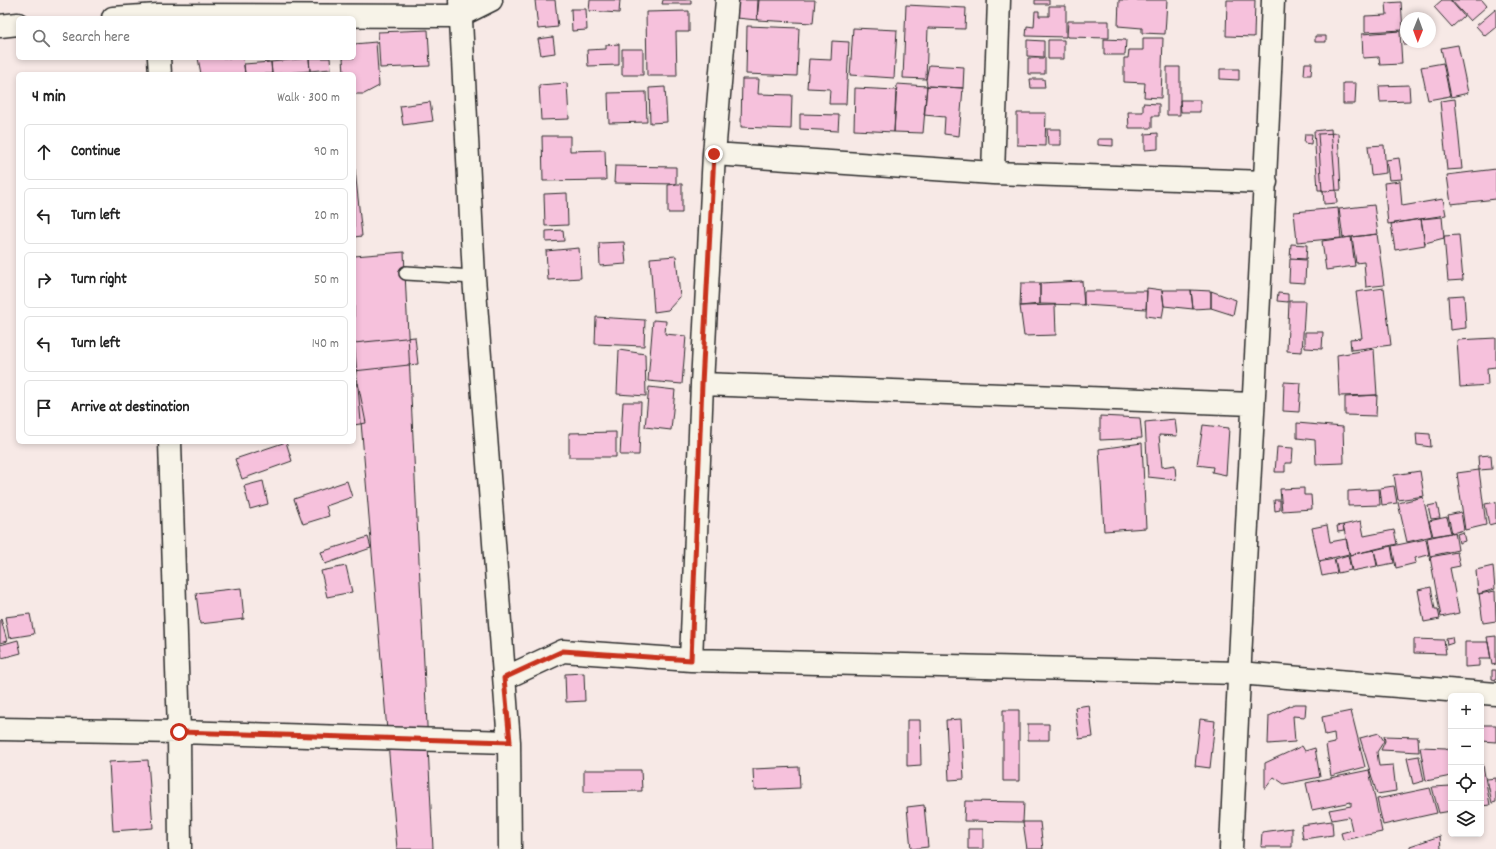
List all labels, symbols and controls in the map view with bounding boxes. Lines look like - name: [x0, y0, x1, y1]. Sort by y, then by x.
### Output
- north arrow: [1400, 12, 1436, 48]
- search box: [16, 16, 356, 60]
- icon: search: [30, 27, 52, 49]
- text: Search here: [62, 27, 130, 49]
- text: 4 min: [32, 86, 66, 110]
- text: Walk · 300 m: [277, 89, 340, 108]
- icon: ahead: [33, 141, 55, 163]
- text: Continue: [71, 141, 120, 163]
- text: 90 m: [314, 143, 339, 162]
- route end: [705, 145, 723, 163]
- icon: left: [33, 205, 55, 227]
- text: Turn left: [71, 205, 120, 227]
- text: 20 m: [314, 207, 339, 226]
- icon: right: [33, 269, 55, 291]
- text: Turn right: [71, 269, 127, 291]
- text: 50 m: [314, 271, 339, 290]
- icon: left: [33, 333, 55, 355]
- text: Turn left: [71, 333, 120, 355]
- text: 140 m: [312, 335, 339, 354]
- icon: arrive: [33, 397, 55, 419]
- text: Arrive at destination: [71, 397, 189, 419]
- map controls: [1448, 693, 1484, 837]
- button: +: [1448, 693, 1484, 729]
- route start: [170, 723, 188, 741]
- button: −: [1448, 729, 1484, 765]
- button: locate: [1448, 765, 1484, 801]
- button: layers: [1448, 801, 1484, 837]

